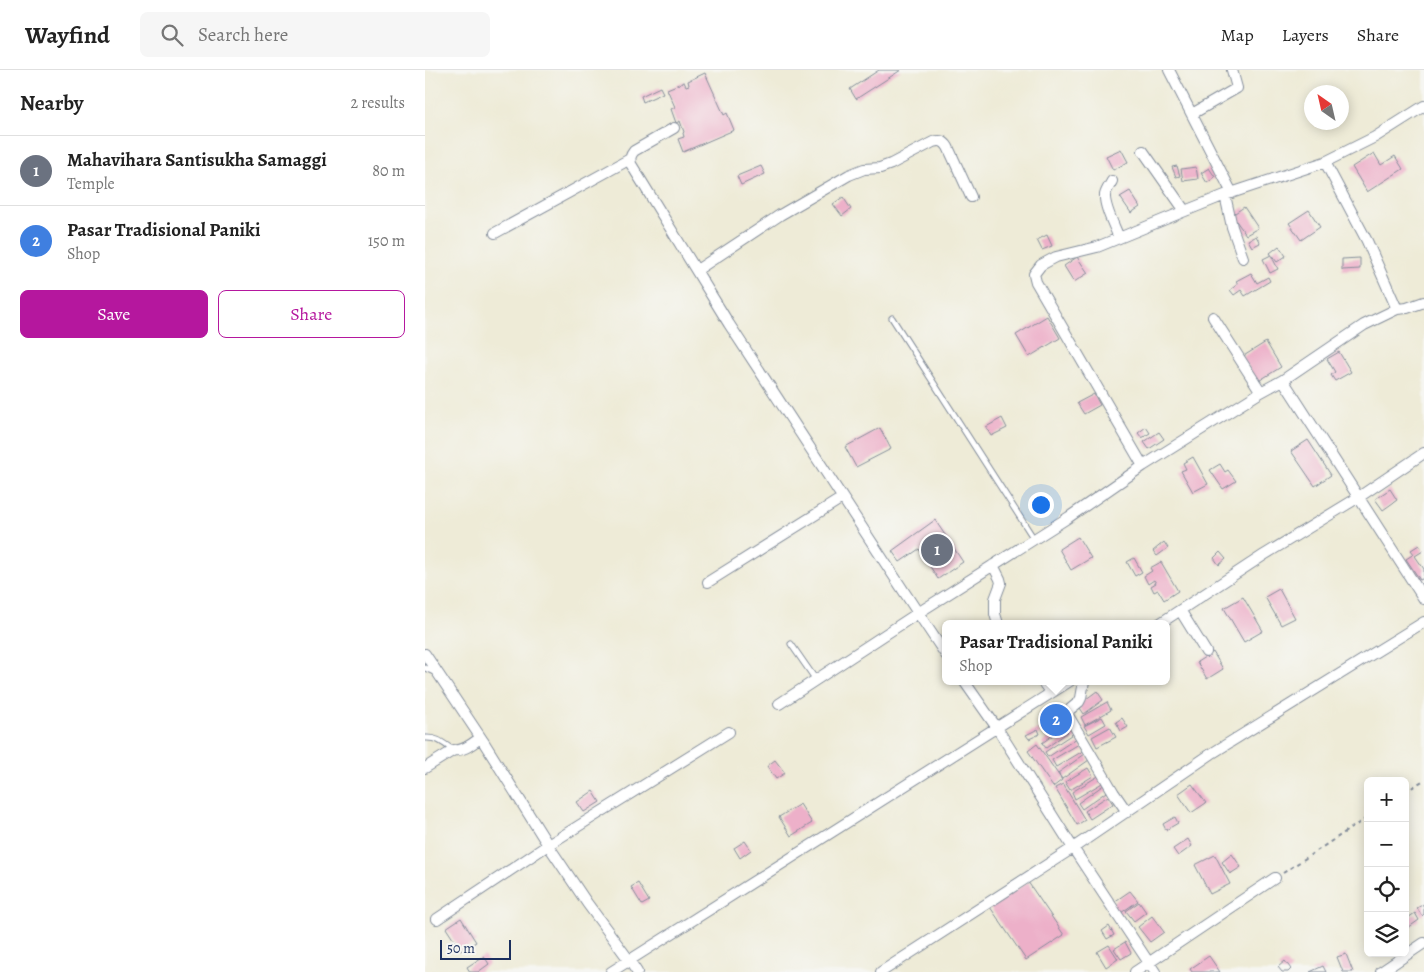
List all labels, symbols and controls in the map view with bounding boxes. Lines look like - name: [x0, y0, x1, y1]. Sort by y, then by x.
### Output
- search box: [140, 12, 490, 57]
- text: Wayfind: [25, 19, 110, 51]
- icon: search: [158, 21, 186, 49]
- text: Search here: [198, 22, 288, 48]
- text: Map: [1221, 23, 1254, 47]
- text: Layers: [1282, 23, 1329, 47]
- text: Share: [1357, 23, 1399, 47]
- north arrow: [1304, 85, 1349, 130]
- text: Nearby: [20, 89, 83, 117]
- text: 2 results: [350, 92, 405, 114]
- text: Mahavihara Santisukha Samaggi: [67, 147, 327, 173]
- text: 1: [33, 160, 39, 182]
- text: 80 m: [372, 160, 405, 182]
- text: Temple: [67, 173, 115, 195]
- text: Pasar Tradisional Paniki: [67, 217, 260, 243]
- text: 2: [32, 230, 40, 252]
- text: 150 m: [368, 230, 405, 252]
- text: Shop: [67, 243, 100, 265]
- button: Save: [20, 290, 208, 338]
- button: Share: [218, 290, 405, 338]
- your location: [1028, 492, 1054, 518]
- pin: 1: [921, 531, 953, 569]
- popup: [942, 620, 1170, 685]
- text: Pasar Tradisional Paniki: [959, 629, 1153, 655]
- text: Shop: [959, 655, 993, 677]
- pin: 2: [1040, 701, 1072, 739]
- map controls: [1364, 777, 1409, 957]
- button: +: [1364, 777, 1409, 822]
- button: −: [1364, 822, 1409, 867]
- button: locate: [1364, 867, 1409, 912]
- button: layers: [1364, 912, 1409, 957]
- scale bar: [440, 937, 511, 960]
- text: 50 m: [447, 939, 475, 958]

